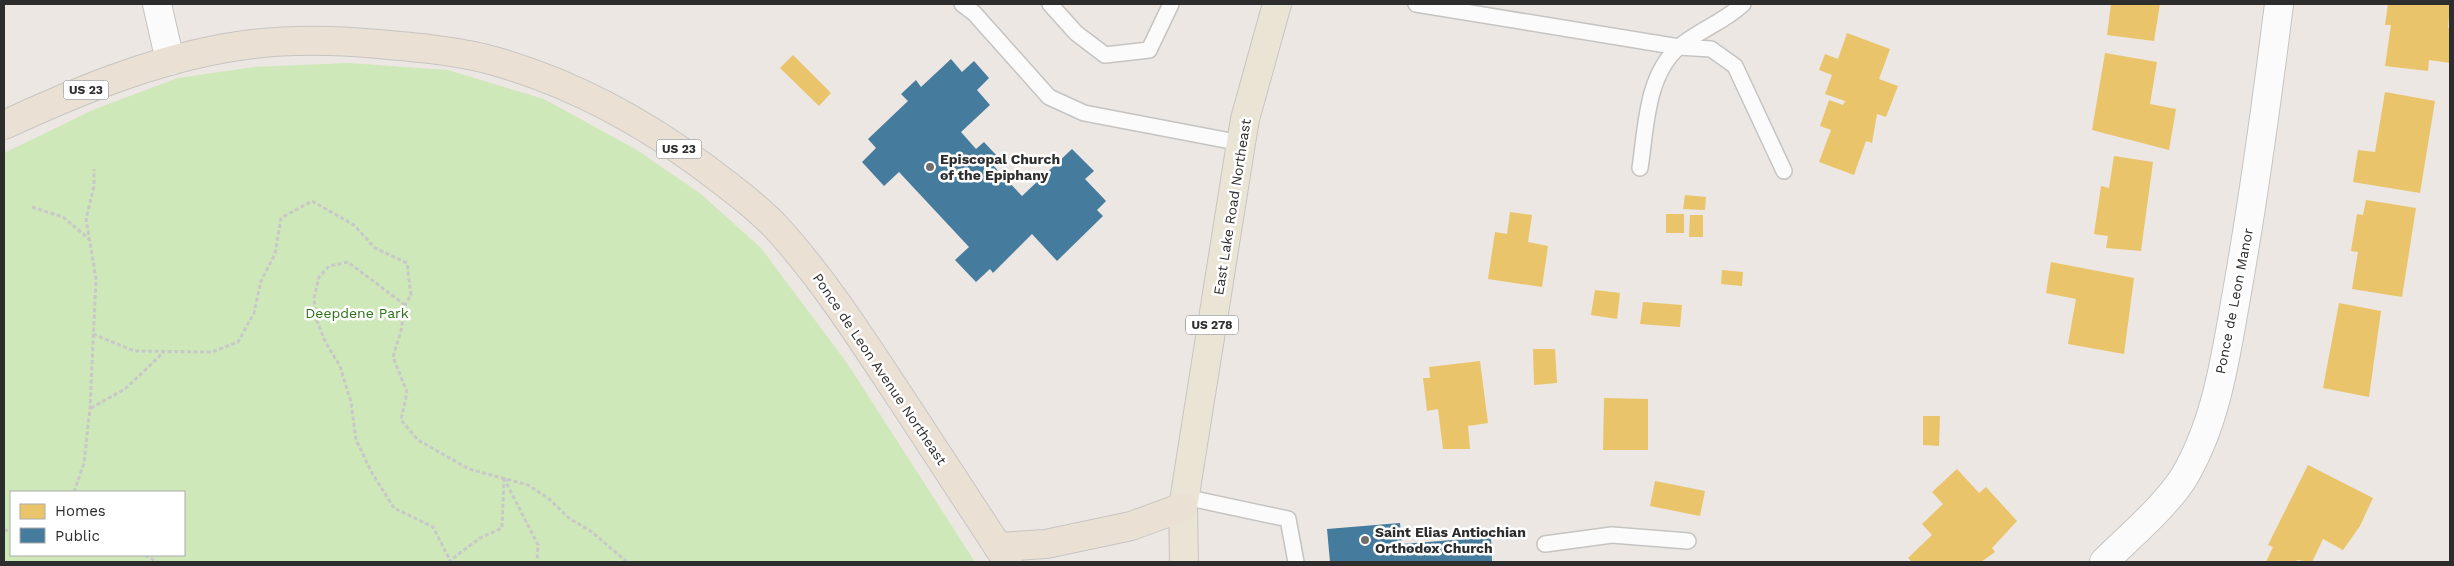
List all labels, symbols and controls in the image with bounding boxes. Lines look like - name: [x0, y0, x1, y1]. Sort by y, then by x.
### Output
- road number: US 23: [64, 80, 108, 100]
- street label: East Lake Road Northeast: [1210, 118, 1254, 296]
- road number: US 23: [656, 140, 702, 158]
- place label: Episcopal Church of the Epiphany: [940, 151, 1060, 183]
- marker: Episcopal Church of the Epiphany: [924, 161, 936, 173]
- street label: Ponce de Leon Manor: [2212, 226, 2256, 375]
- street label: Ponce de Leon Avenue Northeast: [810, 270, 950, 468]
- park label: Deepdene Park: [305, 305, 409, 321]
- road number: US 278: [1186, 316, 1238, 334]
- legend: [10, 491, 185, 556]
- text: Homes: [55, 502, 106, 520]
- place label: Saint Elias Antiochian Orthodox Church: [1375, 524, 1526, 556]
- text: Public: [55, 527, 100, 545]
- marker: Saint Elias Antiochian Orthodox Church: [1359, 534, 1371, 546]

